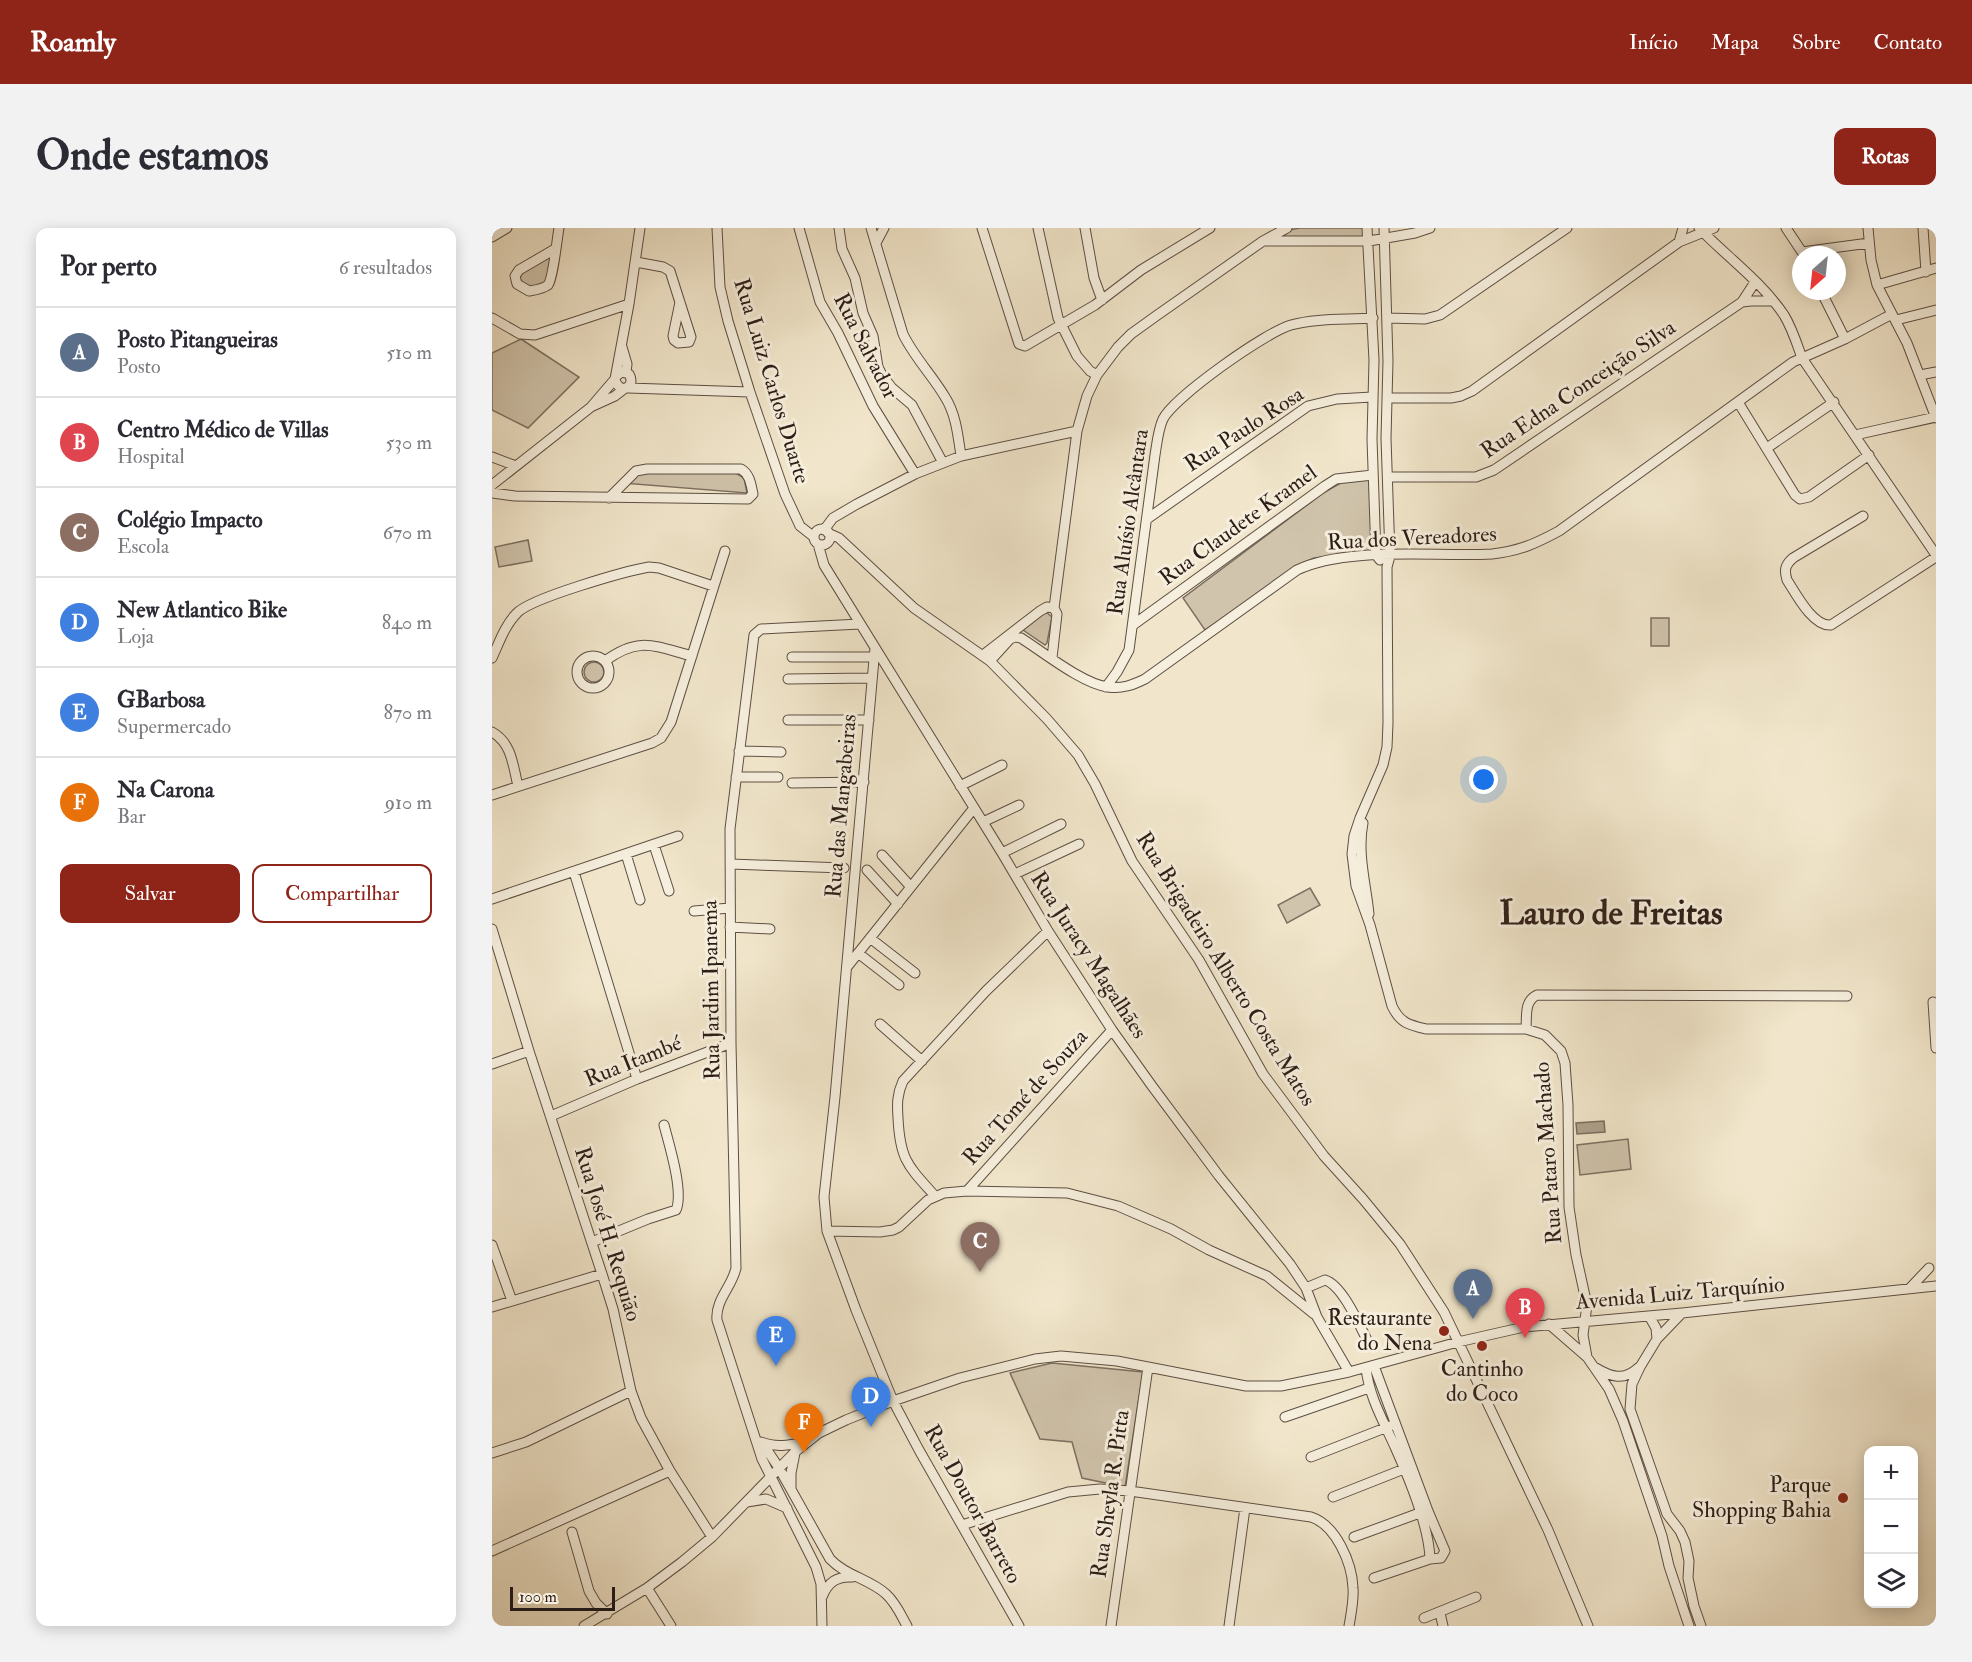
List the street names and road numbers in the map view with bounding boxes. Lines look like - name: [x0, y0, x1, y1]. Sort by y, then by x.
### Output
- street label: Rua Luiz Carlos Duarte: [727, 275, 817, 487]
- street label: Rua Salvador: [827, 288, 905, 405]
- street label: Rua Edna Conceição Silva: [1475, 313, 1682, 465]
- street label: Rua Paulo Rosa: [1179, 379, 1310, 478]
- street label: Rua Aluísio Alcântara: [1101, 426, 1155, 617]
- street label: Rua Claudete Kramel: [1154, 458, 1323, 592]
- street label: Rua dos Vereadores: [1326, 520, 1498, 556]
- street label: Rua das Mangabeiras: [819, 713, 863, 899]
- street label: Rua Brigadeiro Alberto Costa Matos: [1130, 827, 1322, 1111]
- street label: Rua Juracy Magalhães: [1024, 866, 1154, 1044]
- street label: Rua Jardim Ipanema: [695, 899, 728, 1080]
- street label: Rua Tomé de Souza: [956, 1022, 1094, 1171]
- street label: Rua Itambé: [580, 1029, 686, 1093]
- street label: Rua Pataro Machado: [1528, 1061, 1568, 1245]
- street label: Rua José H. Requião: [568, 1143, 648, 1325]
- street label: Avenida Luiz Tarquínio: [1573, 1270, 1786, 1316]
- street label: Rua Sheyla R. Pitta: [1084, 1407, 1136, 1580]
- street label: Rua Doutor Barreto: [918, 1420, 1028, 1588]

